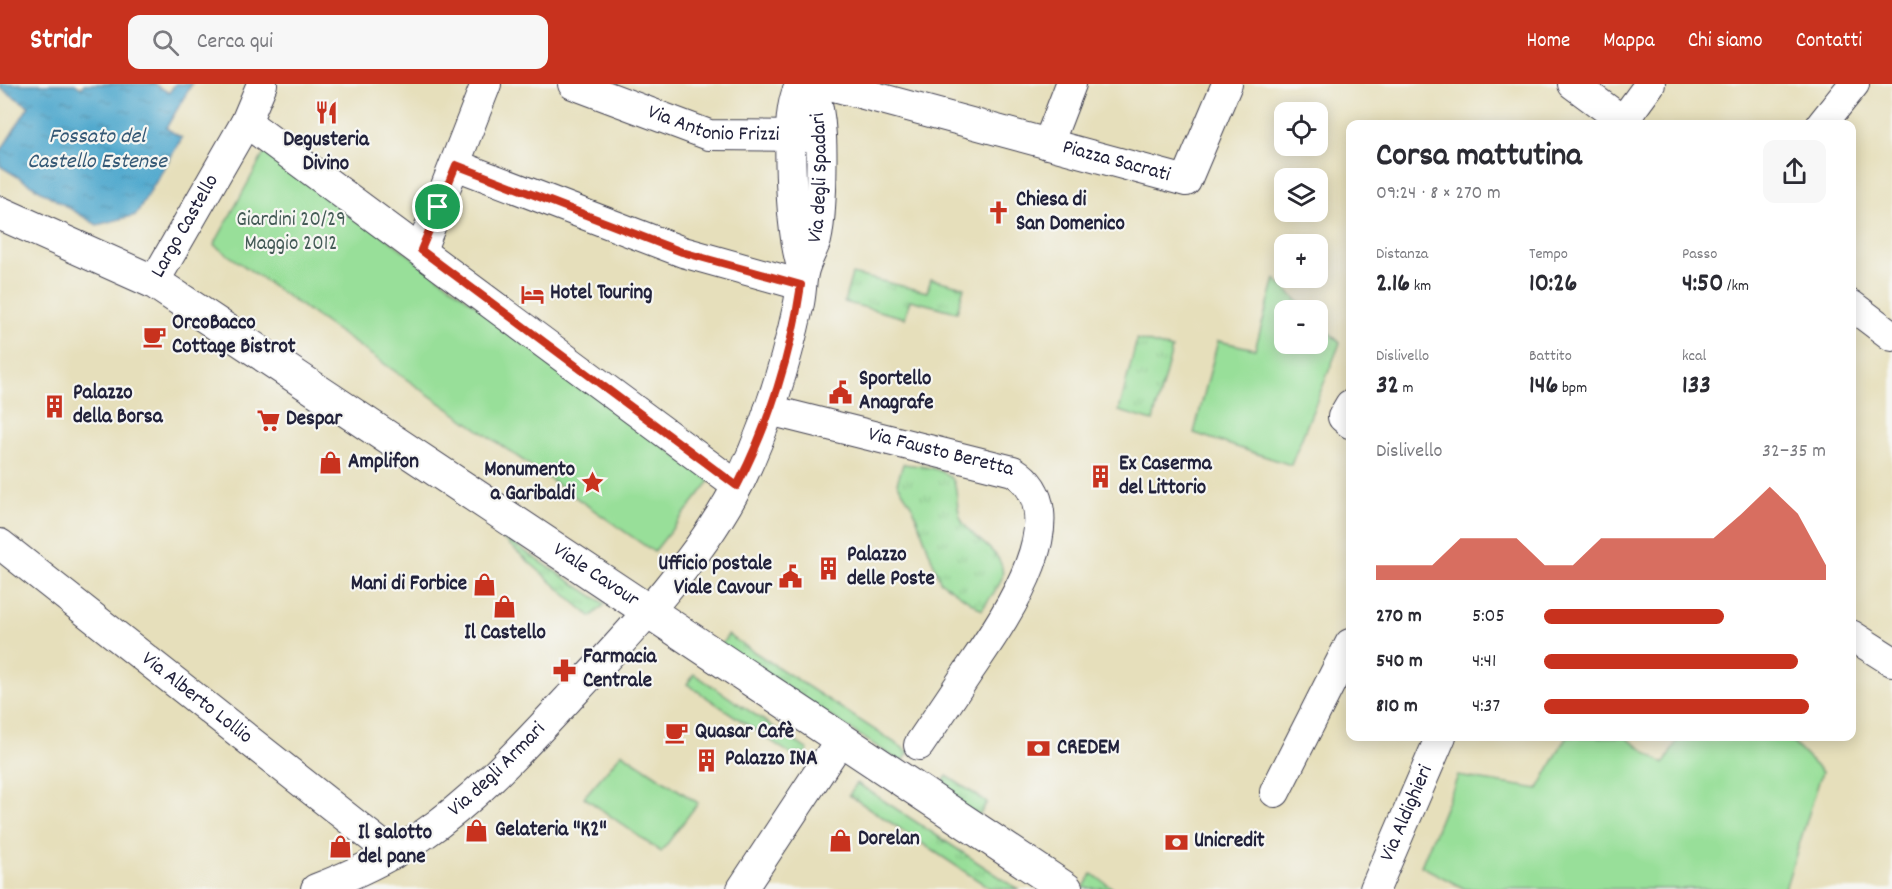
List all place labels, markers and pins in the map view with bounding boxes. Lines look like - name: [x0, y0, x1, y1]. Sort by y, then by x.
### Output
- restaurant icon: Degusteria Divino: [313, 100, 339, 126]
- place label: Degusteria Divino: [283, 126, 370, 180]
- pin: [412, 181, 463, 232]
- place label: Chiesa di San Domenico: [1016, 186, 1125, 240]
- church icon: Chiesa di San Domenico: [985, 200, 1011, 226]
- place label: Hotel Touring: [550, 279, 652, 309]
- hotel icon: Hotel Touring: [519, 281, 545, 307]
- place label: OrcoBacco Cottage Bistrot: [172, 309, 296, 363]
- cafe icon: OrcoBacco Cottage Bistrot: [141, 323, 167, 349]
- place label: Sportello Anagrafe: [859, 365, 934, 419]
- place label: Palazzo della Borsa: [73, 379, 164, 433]
- public building icon: Sportello Anagrafe: [828, 379, 854, 405]
- building icon: Palazzo della Borsa: [42, 393, 68, 419]
- place label: Despar: [286, 405, 343, 435]
- supermarket icon: Despar: [255, 407, 281, 433]
- place label: Amplifon: [348, 448, 419, 478]
- shop icon: Amplifon: [317, 450, 343, 476]
- place label: Ex Caserma del Littorio: [1119, 450, 1213, 504]
- place label: Monumento a Garibaldi: [484, 456, 575, 510]
- building icon: Ex Caserma del Littorio: [1088, 464, 1114, 490]
- place icon: Monumento a Garibaldi: [580, 470, 606, 496]
- place label: Palazzo delle Poste: [847, 541, 935, 595]
- place label: Ufficio postale Viale Cavour: [658, 550, 773, 604]
- building icon: Palazzo delle Poste: [816, 555, 842, 581]
- public building icon: Ufficio postale Viale Cavour: [777, 564, 803, 590]
- place label: Mani di Forbice: [351, 570, 467, 600]
- shop icon: Mani di Forbice: [472, 572, 498, 598]
- shop icon: Il Castello: [492, 593, 518, 619]
- place label: Il Castello: [464, 619, 546, 649]
- place label: Farmacia Centrale: [583, 643, 658, 697]
- pharmacy icon: Farmacia Centrale: [552, 657, 578, 683]
- place label: Quasar Cafè: [695, 718, 794, 748]
- cafe icon: Quasar Cafè: [664, 720, 690, 746]
- place label: CREDEM: [1057, 734, 1120, 764]
- bank icon: CREDEM: [1026, 736, 1052, 762]
- place label: Palazzo INA: [725, 745, 818, 775]
- building icon: Palazzo INA: [694, 747, 720, 773]
- place label: Gelateria "K2": [495, 816, 607, 846]
- shop icon: Gelateria "K2": [464, 818, 490, 844]
- place label: Il salotto del pane: [358, 819, 432, 873]
- place label: Dorelan: [858, 825, 920, 855]
- shop icon: Dorelan: [827, 827, 853, 853]
- place label: Unicredit: [1194, 827, 1265, 857]
- bank icon: Unicredit: [1163, 829, 1189, 855]
- shop icon: Il salotto del pane: [327, 833, 353, 859]

